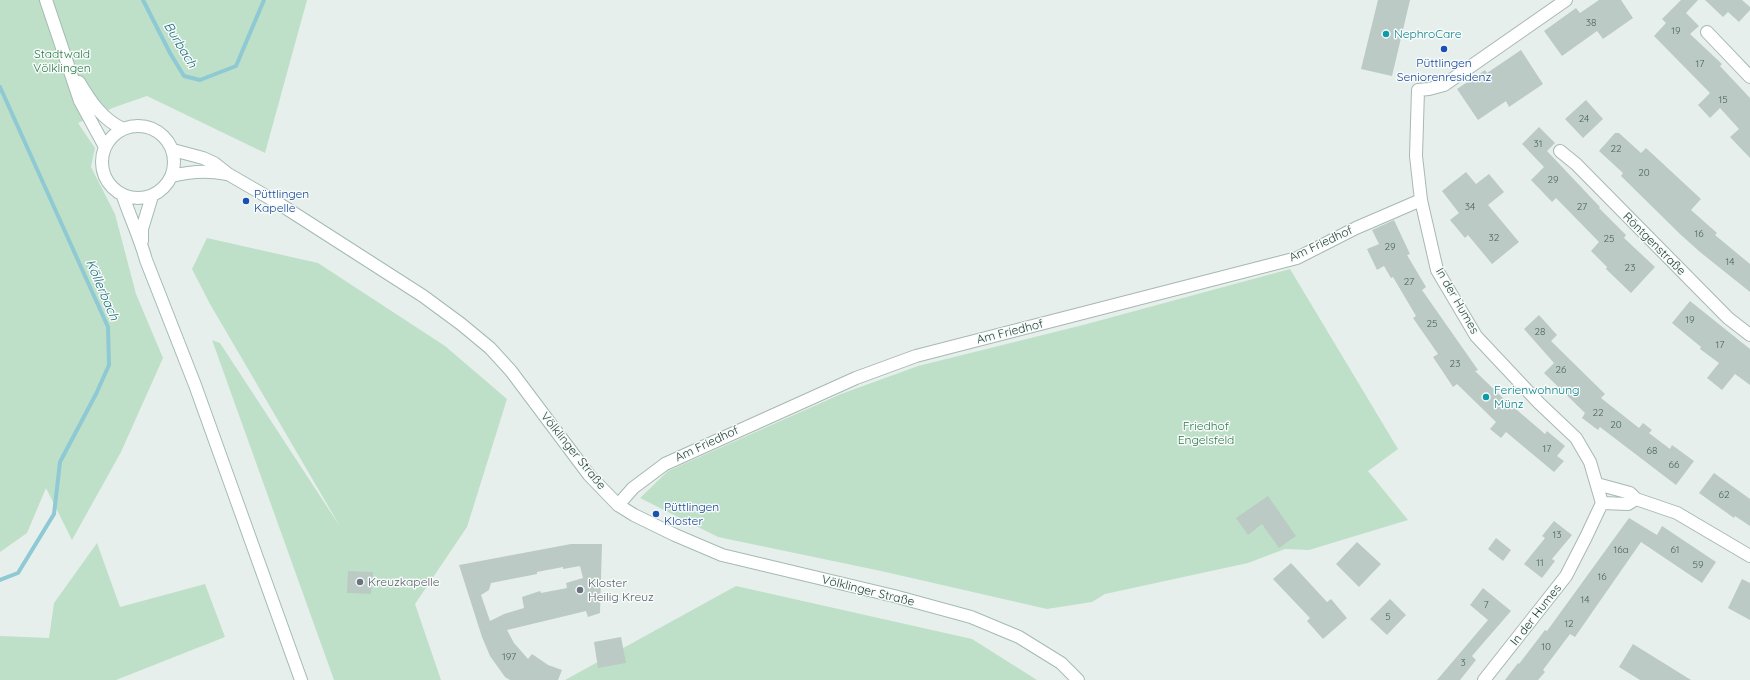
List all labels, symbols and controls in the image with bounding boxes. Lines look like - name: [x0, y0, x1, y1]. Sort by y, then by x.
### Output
- house number: 38: [1586, 17, 1596, 29]
- water label: Burbach: [160, 19, 200, 71]
- house number: 19: [1671, 25, 1681, 37]
- place label: NephroCare: [1394, 27, 1461, 41]
- marker: NephroCare: [1381, 29, 1391, 39]
- marker: Püttlingen Seniorenresidenz: [1439, 44, 1449, 54]
- park label: Stadtwald Völklingen: [33, 47, 91, 75]
- place label: Püttlingen Seniorenresidenz: [1397, 56, 1491, 84]
- house number: 17: [1696, 58, 1704, 70]
- house number: 15: [1718, 94, 1728, 106]
- house number: 24: [1579, 113, 1589, 125]
- house number: 31: [1534, 138, 1542, 150]
- house number: 22: [1610, 143, 1622, 155]
- house number: 20: [1638, 167, 1650, 179]
- house number: 29: [1547, 174, 1559, 186]
- place label: Püttlingen Kapelle: [254, 187, 309, 215]
- marker: Püttlingen Kapelle: [241, 196, 251, 206]
- house number: 34: [1465, 201, 1475, 213]
- house number: 27: [1577, 201, 1587, 213]
- street label: Röntgenstraße: [1620, 210, 1688, 278]
- street label: Am Friedhof: [1287, 223, 1355, 265]
- house number: 16: [1694, 228, 1704, 240]
- house number: 32: [1489, 232, 1499, 244]
- house number: 25: [1604, 233, 1614, 245]
- house number: 29: [1384, 241, 1396, 253]
- house number: 14: [1726, 256, 1734, 268]
- water label: Köllerbach: [82, 257, 122, 323]
- house number: 23: [1625, 262, 1635, 274]
- street label: In der Humes: [1432, 265, 1482, 337]
- house number: 27: [1404, 276, 1414, 288]
- house number: 19: [1685, 314, 1695, 326]
- street label: Am Friedhof: [975, 317, 1045, 347]
- house number: 25: [1427, 318, 1437, 330]
- house number: 28: [1535, 326, 1545, 338]
- house number: 17: [1716, 339, 1724, 351]
- house number: 23: [1450, 358, 1460, 370]
- house number: 26: [1556, 364, 1566, 376]
- place label: Ferienwohnung Münz: [1494, 383, 1580, 411]
- marker: Ferienwohnung Münz: [1481, 392, 1491, 402]
- house number: 22: [1592, 407, 1604, 419]
- street label: Völklinger Straße: [537, 409, 609, 493]
- park label: Friedhof Engelsfeld: [1178, 419, 1234, 447]
- house number: 20: [1610, 419, 1622, 431]
- street label: Am Friedhof: [673, 423, 741, 465]
- house number: 17: [1543, 443, 1551, 455]
- house number: 68: [1647, 445, 1657, 457]
- house number: 66: [1669, 459, 1679, 471]
- house number: 62: [1719, 489, 1729, 501]
- place label: Püttlingen Kloster: [664, 500, 719, 528]
- marker: Püttlingen Kloster: [651, 509, 661, 519]
- house number: 13: [1553, 529, 1561, 541]
- house number: 16a: [1613, 544, 1629, 556]
- house number: 61: [1670, 544, 1680, 556]
- house number: 11: [1536, 557, 1544, 569]
- house number: 59: [1692, 559, 1704, 571]
- house number: 16: [1597, 571, 1607, 583]
- street label: Völklinger Straße: [820, 573, 916, 609]
- place label: Kreuzkapelle: [368, 575, 440, 589]
- place label: Kloster Heilig Kreuz: [588, 576, 654, 604]
- marker: Kreuzkapelle: [355, 577, 365, 587]
- street label: In der Humes: [1508, 581, 1564, 649]
- marker: Kloster Heilig Kreuz: [575, 585, 585, 595]
- house number: 14: [1581, 594, 1589, 606]
- house number: 7: [1483, 599, 1489, 611]
- house number: 5: [1385, 611, 1391, 623]
- house number: 12: [1564, 618, 1574, 630]
- house number: 10: [1541, 641, 1551, 653]
- house number: 197: [502, 651, 516, 663]
- house number: 3: [1460, 657, 1466, 669]

